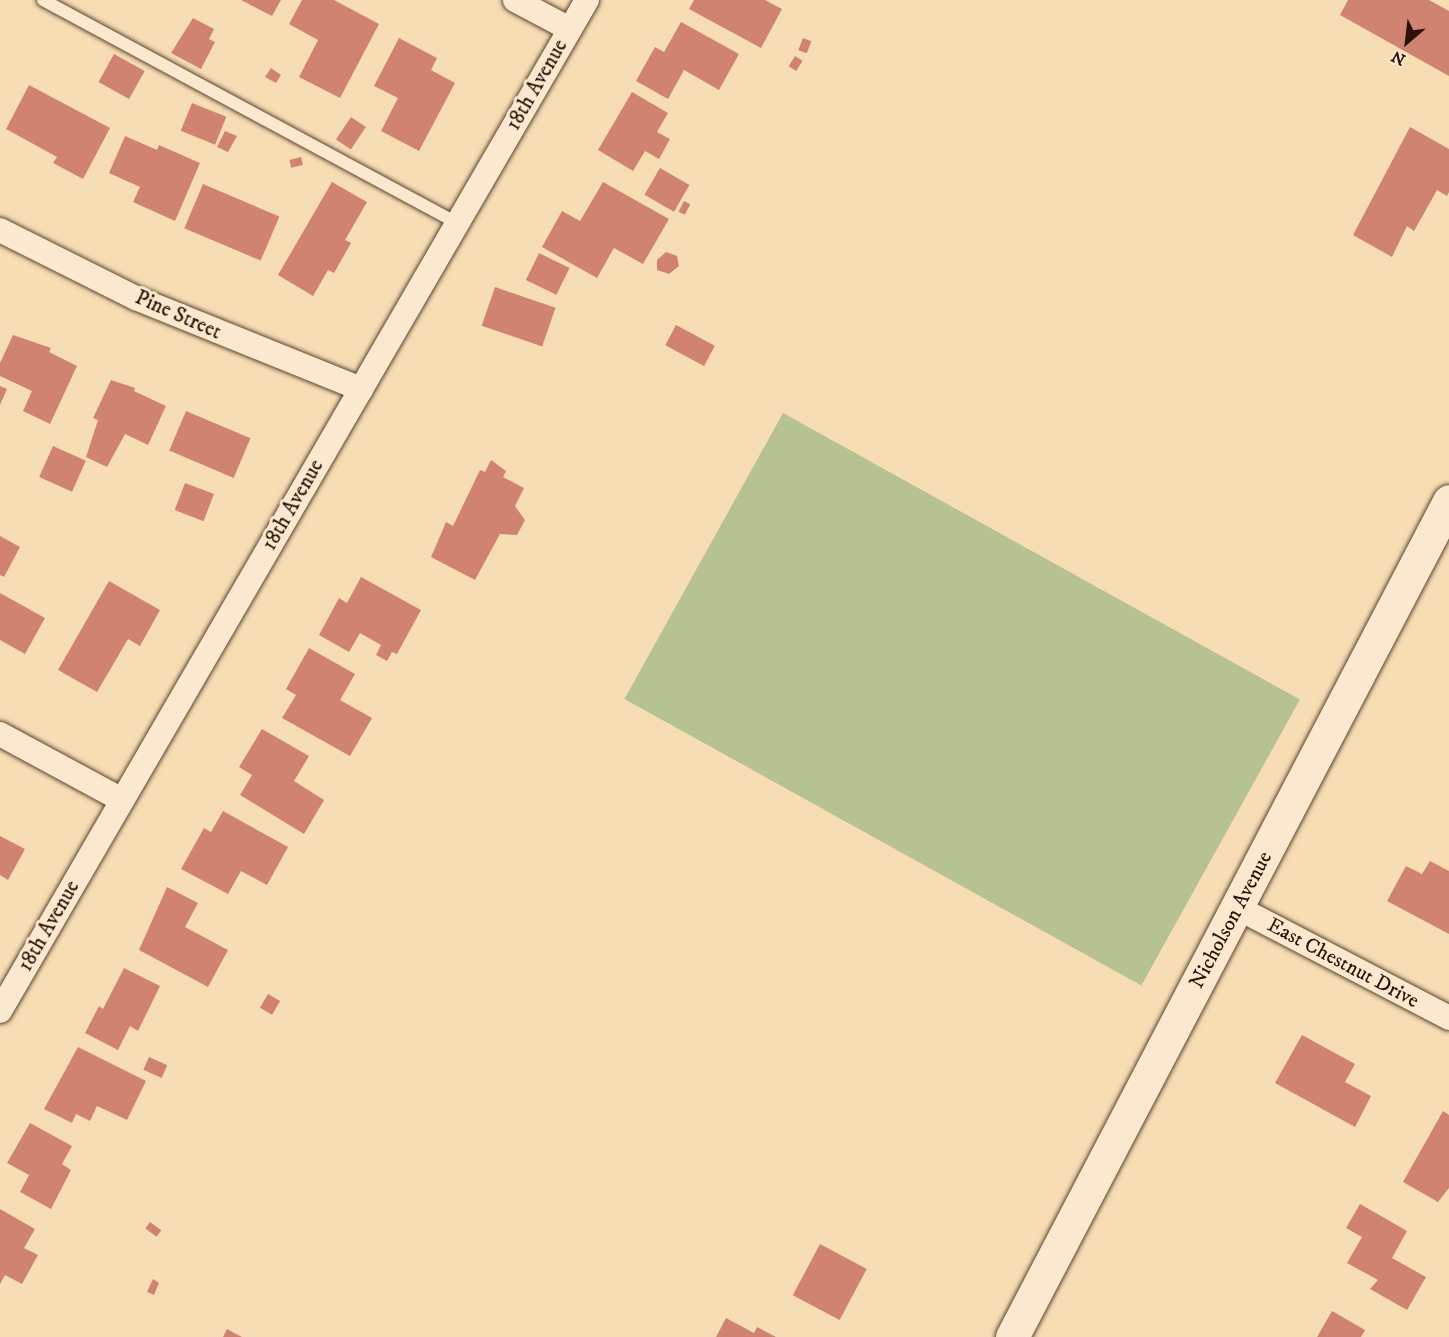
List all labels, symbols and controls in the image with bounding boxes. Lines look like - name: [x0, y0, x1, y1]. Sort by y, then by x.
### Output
- north arrow: [1377, 12, 1437, 72]
- street label: 18th Avenue: [501, 35, 573, 135]
- text: N: [1388, 46, 1409, 70]
- street label: Pine Street: [131, 285, 225, 345]
- street label: 18th Avenue: [257, 455, 329, 555]
- street label: Nicholson Avenue: [1184, 847, 1278, 993]
- street label: 18th Avenue: [13, 876, 85, 976]
- street label: East Chestnut Drive: [1263, 912, 1423, 1014]

